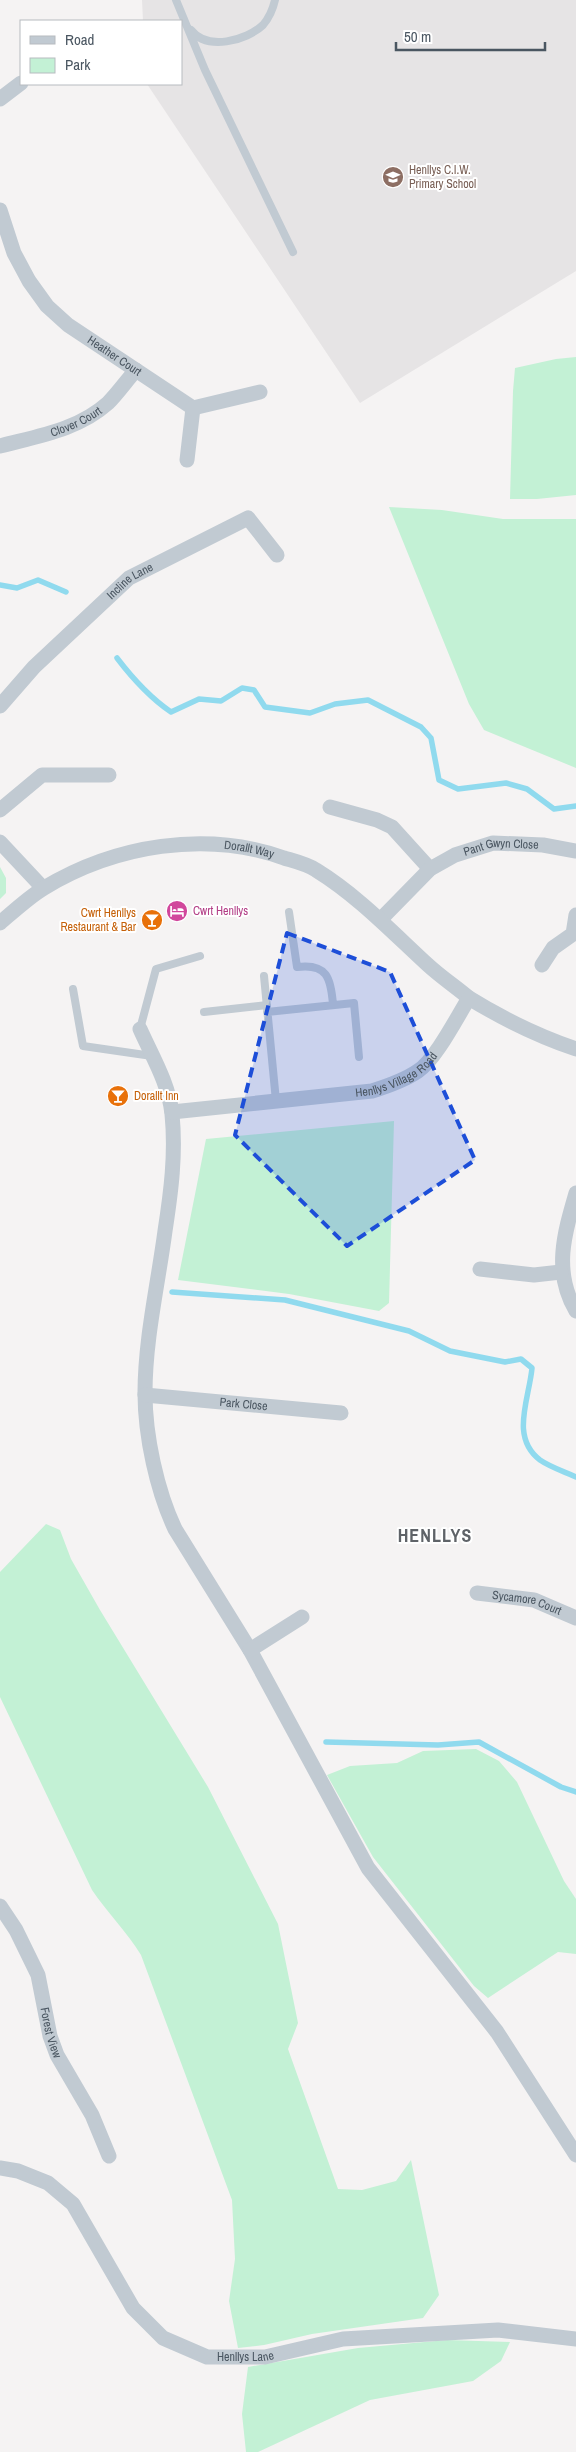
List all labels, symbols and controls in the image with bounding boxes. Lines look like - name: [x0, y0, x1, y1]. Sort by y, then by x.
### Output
- legend: [20, 20, 182, 85]
- scale bar: [396, 20, 545, 52]
- text: 50 m: [404, 26, 431, 47]
- text: Road: [65, 29, 94, 50]
- text: Park: [65, 54, 91, 75]
- place label: Henllys C.I.W. Primary School: [409, 162, 476, 192]
- school or university icon: Henllys C.I.W. Primary School: [381, 165, 405, 189]
- street label: Heather Court: [84, 332, 145, 380]
- street label: Clover Court: [48, 403, 105, 441]
- street label: Incline Lane: [103, 559, 156, 603]
- street label: Pant Gwyn Close: [461, 835, 539, 860]
- street label: Dorallt Way: [223, 837, 276, 862]
- hotel icon: Cwrt Henllys: [165, 899, 189, 923]
- place label: Cwrt Henllys: [193, 903, 248, 919]
- place label: Cwrt Henllys Restaurant & Bar: [61, 905, 137, 935]
- bar icon: Cwrt Henllys Restaurant & Bar: [140, 908, 164, 932]
- street label: Henllys Village Road: [354, 1049, 441, 1101]
- bar icon: Dorallt Inn: [106, 1084, 130, 1108]
- place label: Dorallt Inn: [134, 1088, 179, 1104]
- street label: Park Close: [219, 1394, 268, 1414]
- district label: HENLLYS: [398, 1523, 472, 1548]
- street label: Sycamore Court: [491, 1587, 564, 1619]
- street label: Forest View: [37, 2006, 66, 2061]
- street label: Henllys Lane: [217, 2347, 275, 2365]

